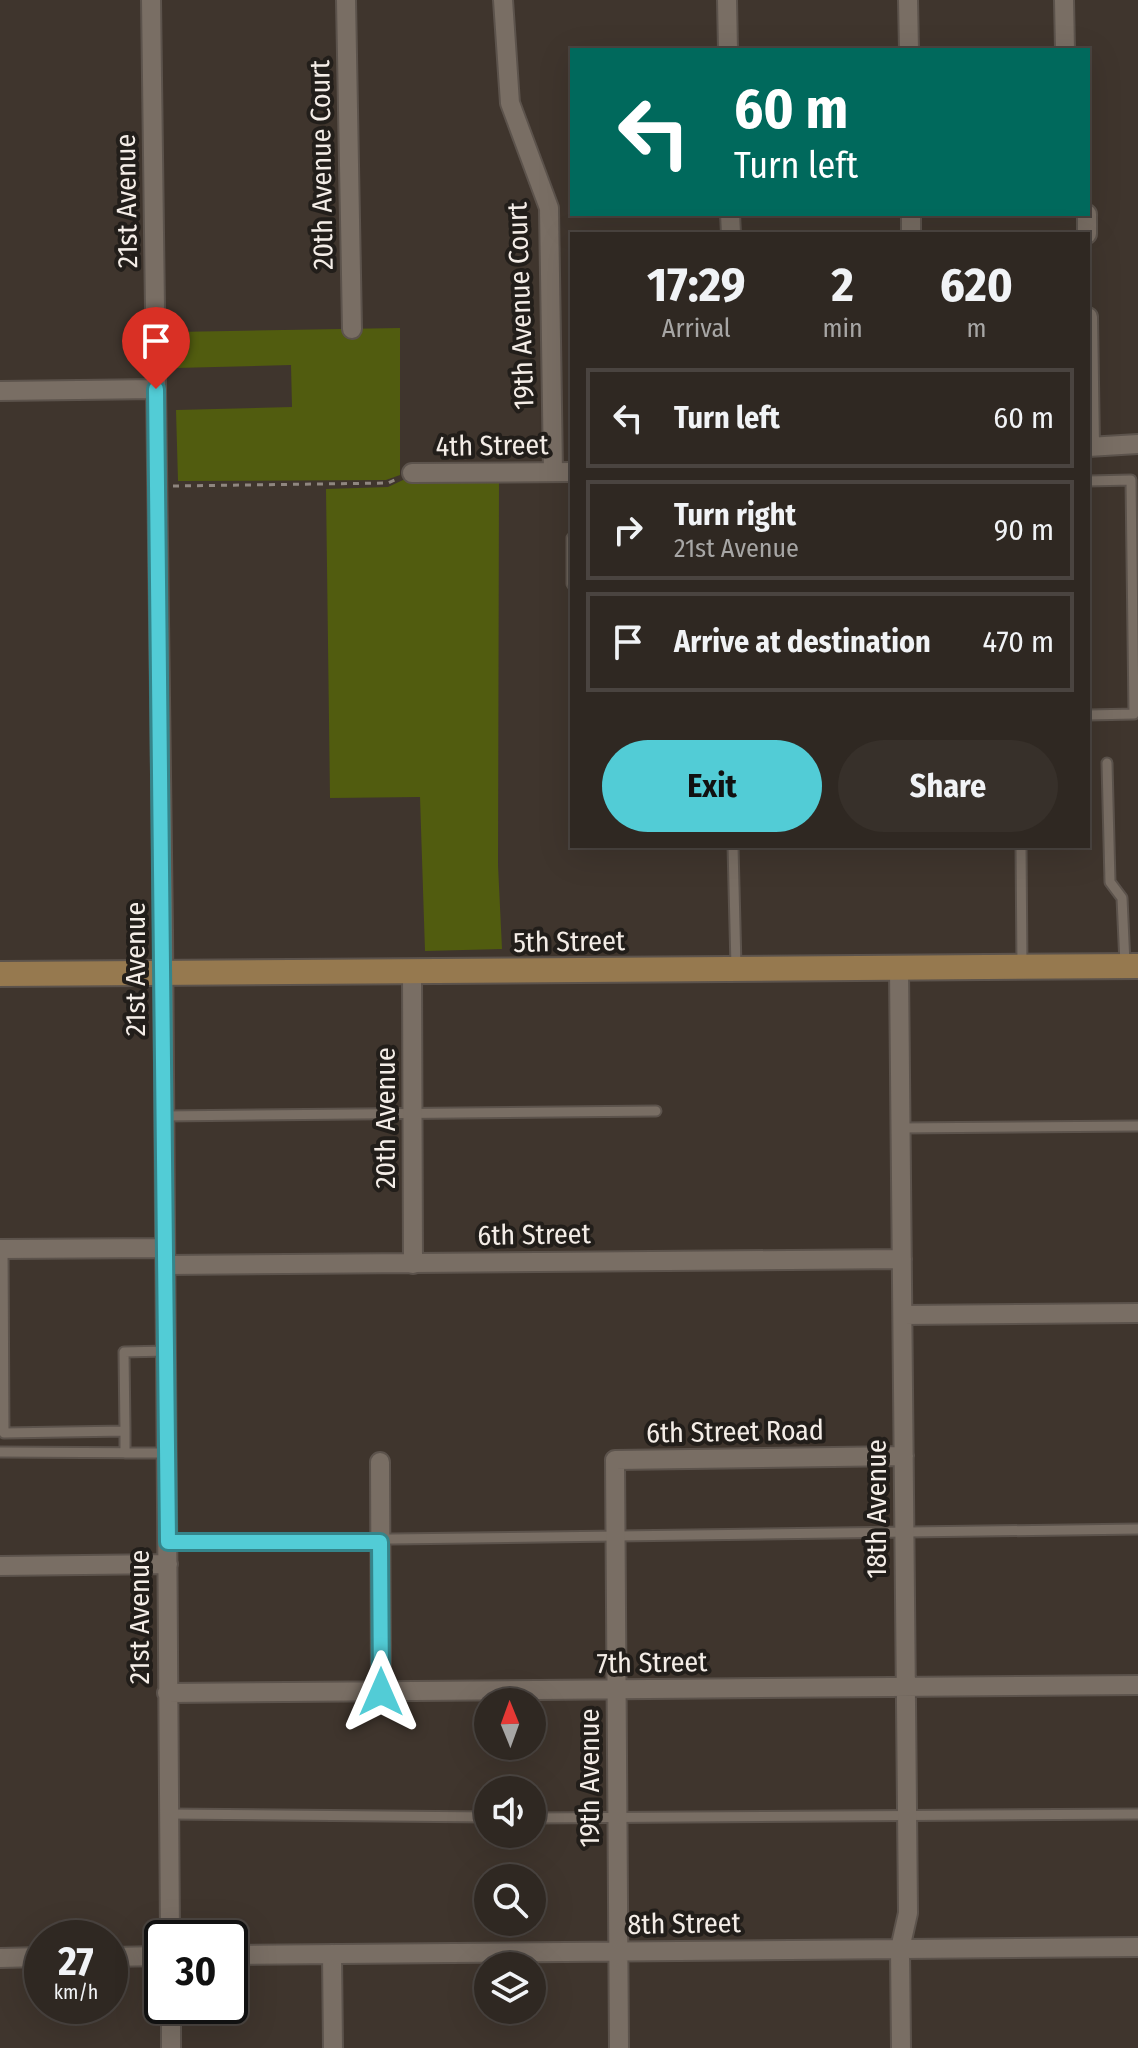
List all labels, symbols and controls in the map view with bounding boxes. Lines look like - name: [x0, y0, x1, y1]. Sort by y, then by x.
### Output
- street label: 20th Avenue Court: [303, 59, 340, 270]
- text: 60 m: [734, 76, 848, 143]
- icon: left: [602, 80, 706, 184]
- street label: 21st Avenue: [109, 133, 144, 269]
- text: Turn left: [734, 144, 858, 188]
- street label: 19th Avenue Court: [500, 201, 541, 410]
- text: 17:29: [647, 256, 746, 314]
- text: 2: [832, 256, 854, 314]
- text: 620: [940, 256, 1013, 314]
- pin: [122, 307, 190, 389]
- text: Arrival: [662, 313, 731, 344]
- text: min: [823, 313, 863, 344]
- text: m: [966, 313, 986, 344]
- icon: arrive: [134, 319, 178, 363]
- icon: left: [606, 396, 650, 440]
- text: Turn left: [674, 400, 780, 436]
- text: 60 m: [993, 400, 1054, 436]
- street label: 4th Street: [435, 428, 550, 463]
- text: Turn right: [674, 497, 796, 533]
- icon: right: [606, 508, 650, 552]
- text: 90 m: [994, 512, 1054, 548]
- text: 21st Avenue: [674, 533, 799, 564]
- icon: arrive: [606, 620, 650, 664]
- text: Arrive at destination: [674, 624, 931, 660]
- text: 470 m: [982, 624, 1054, 660]
- button: Exit: [602, 740, 822, 832]
- button: Share: [838, 740, 1058, 832]
- street label: 21st Avenue: [119, 902, 152, 1036]
- street label: 5th Street: [513, 924, 626, 959]
- street label: 20th Avenue: [369, 1047, 402, 1189]
- street label: 6th Street: [477, 1217, 592, 1252]
- street label: 6th Street Road: [646, 1413, 824, 1450]
- street label: 18th Avenue: [860, 1439, 893, 1579]
- street label: 21st Avenue: [123, 1550, 156, 1684]
- street label: 7th Street: [596, 1645, 708, 1680]
- position arrow: [339, 1650, 423, 1734]
- north arrow: [474, 1688, 546, 1760]
- map controls: [474, 1688, 546, 2024]
- street label: 19th Avenue: [573, 1708, 606, 1848]
- button: sound: [474, 1776, 546, 1848]
- button: search: [474, 1864, 546, 1936]
- street label: 8th Street: [627, 1906, 742, 1941]
- speed limit sign: 30: [144, 1920, 248, 2024]
- text: 27: [58, 1938, 94, 1986]
- button: layers: [474, 1952, 546, 2024]
- text: km/h: [54, 1980, 98, 2004]

